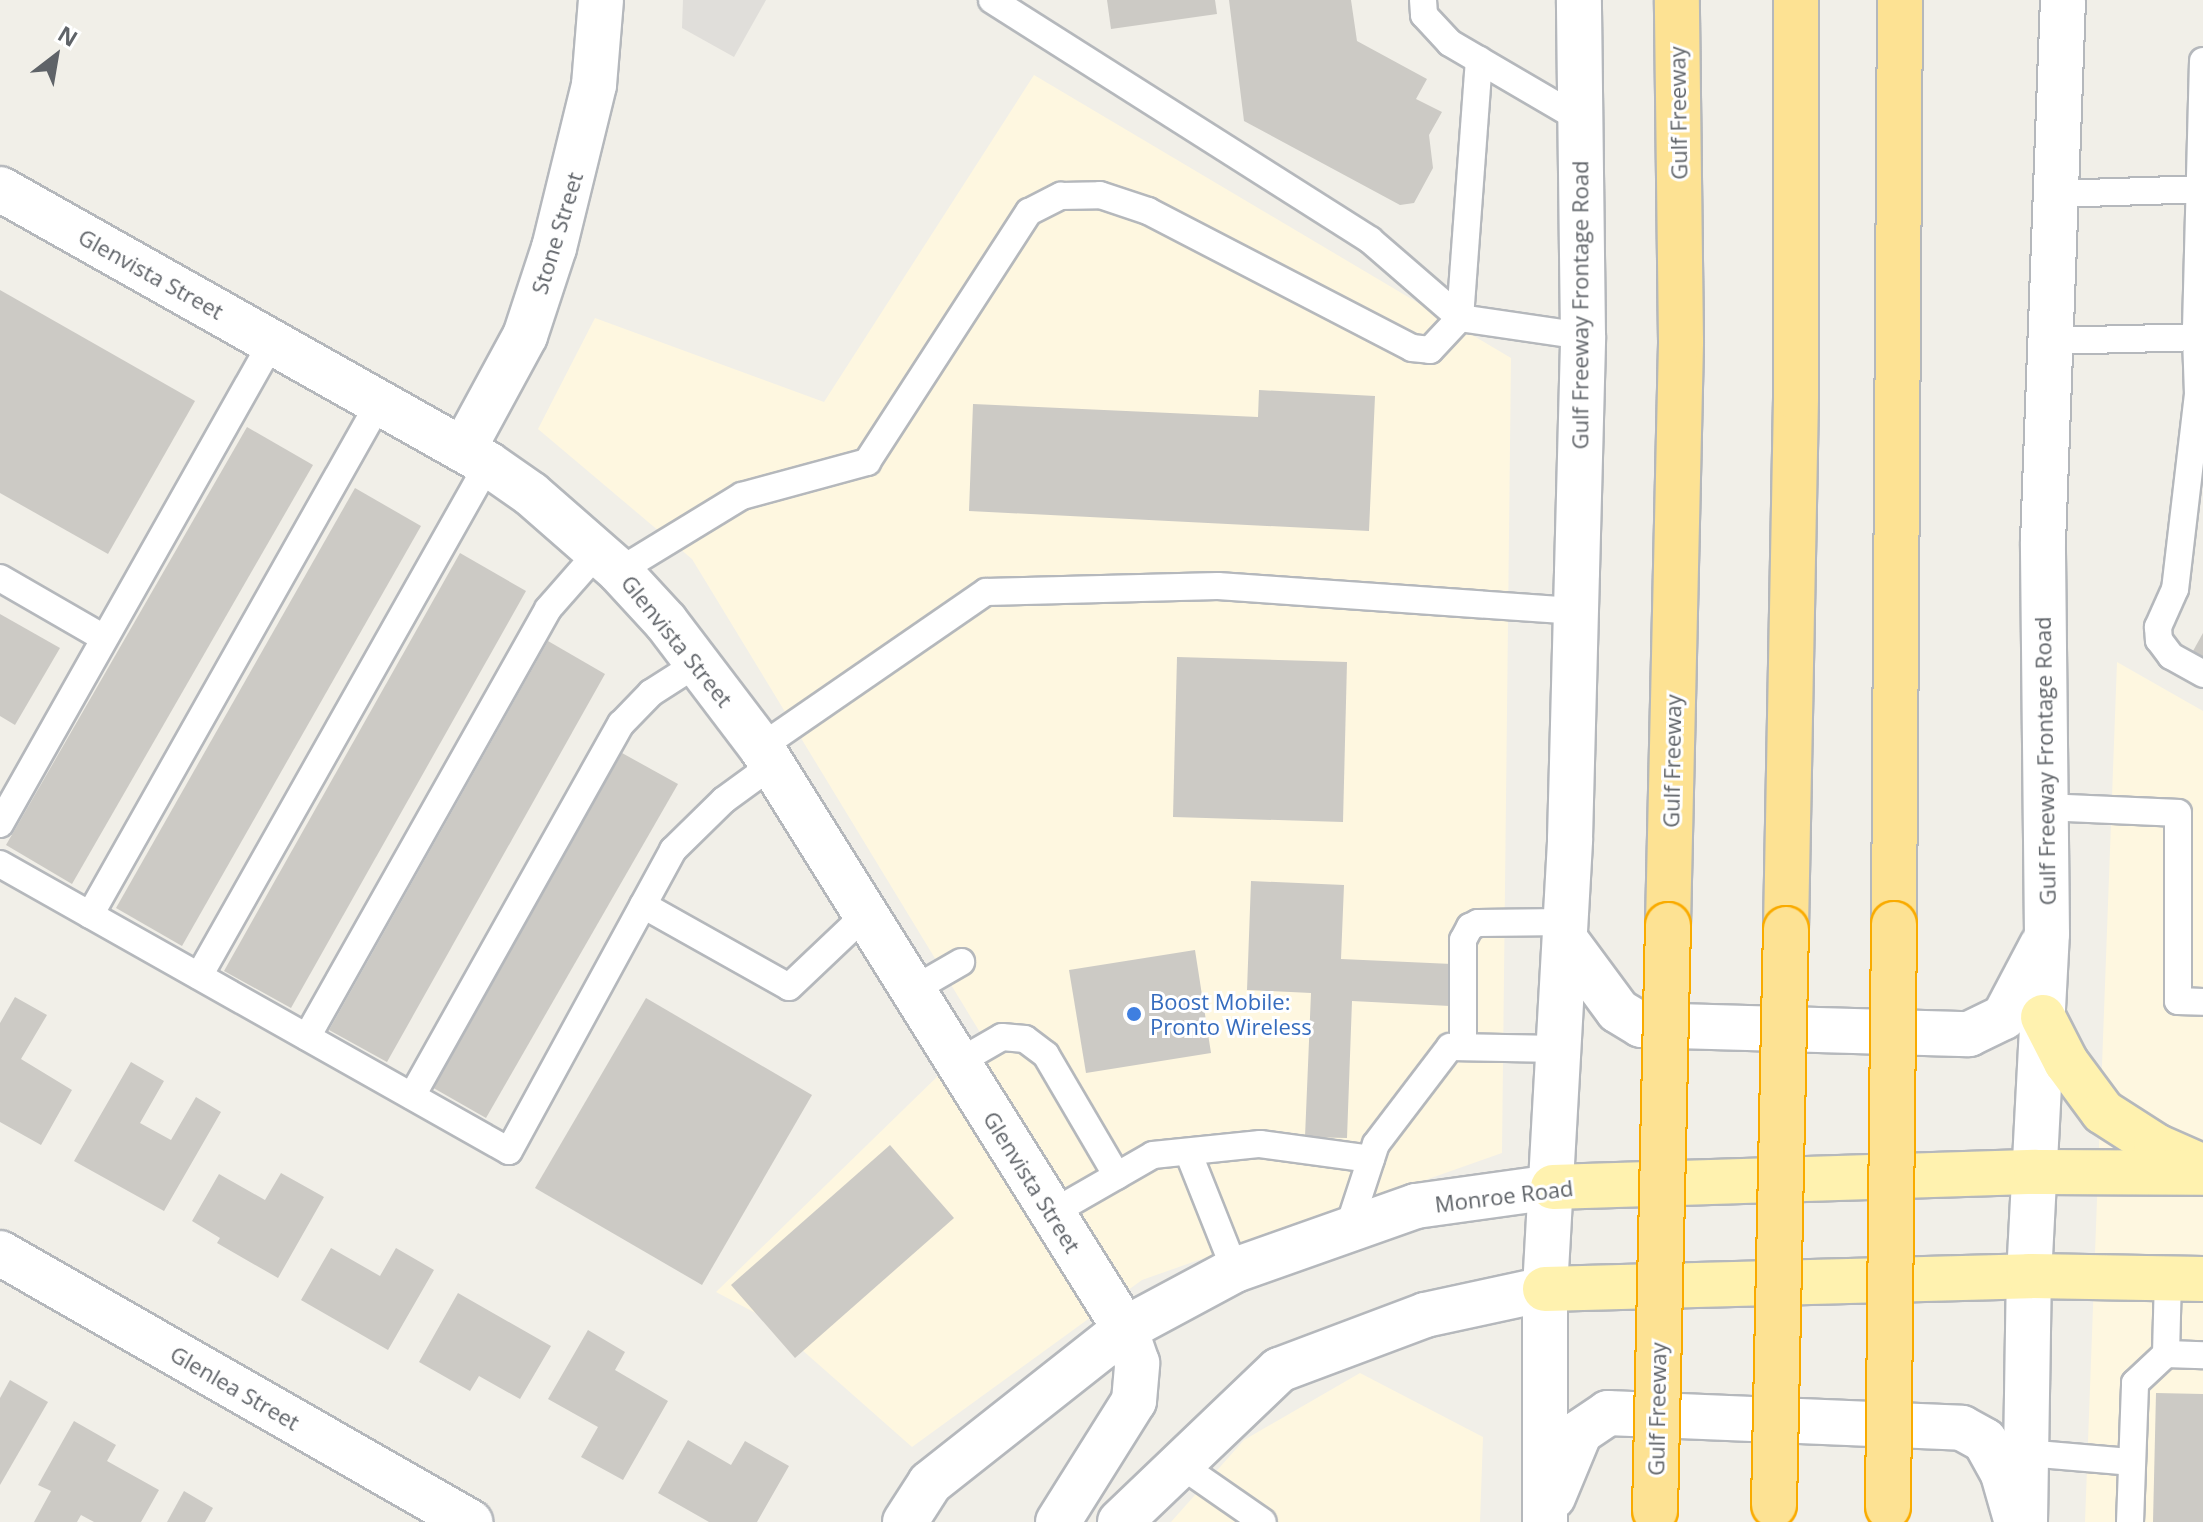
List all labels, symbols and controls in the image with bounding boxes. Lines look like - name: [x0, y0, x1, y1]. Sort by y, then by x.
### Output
- north arrow: [16, 16, 96, 96]
- text: N: [53, 18, 84, 53]
- street label: Gulf Freeway: [1664, 46, 1692, 180]
- street label: Gulf Freeway Frontage Road: [1567, 161, 1593, 449]
- street label: Stone Street: [526, 169, 588, 297]
- street label: Glenvista Street: [74, 223, 228, 325]
- street label: Glenvista Street: [616, 570, 738, 712]
- street label: Gulf Freeway Frontage Road: [2029, 616, 2061, 906]
- street label: Gulf Freeway: [1658, 694, 1686, 828]
- place label: Boost Mobile: Pronto Wireless: [1150, 988, 1312, 1040]
- marker: Boost Mobile: Pronto Wireless: [1125, 1005, 1143, 1023]
- street label: Glenvista Street: [978, 1106, 1086, 1258]
- street label: Monroe Road: [1433, 1174, 1575, 1218]
- street label: Glenlea Street: [166, 1340, 304, 1436]
- street label: Gulf Freeway: [1643, 1342, 1671, 1476]

